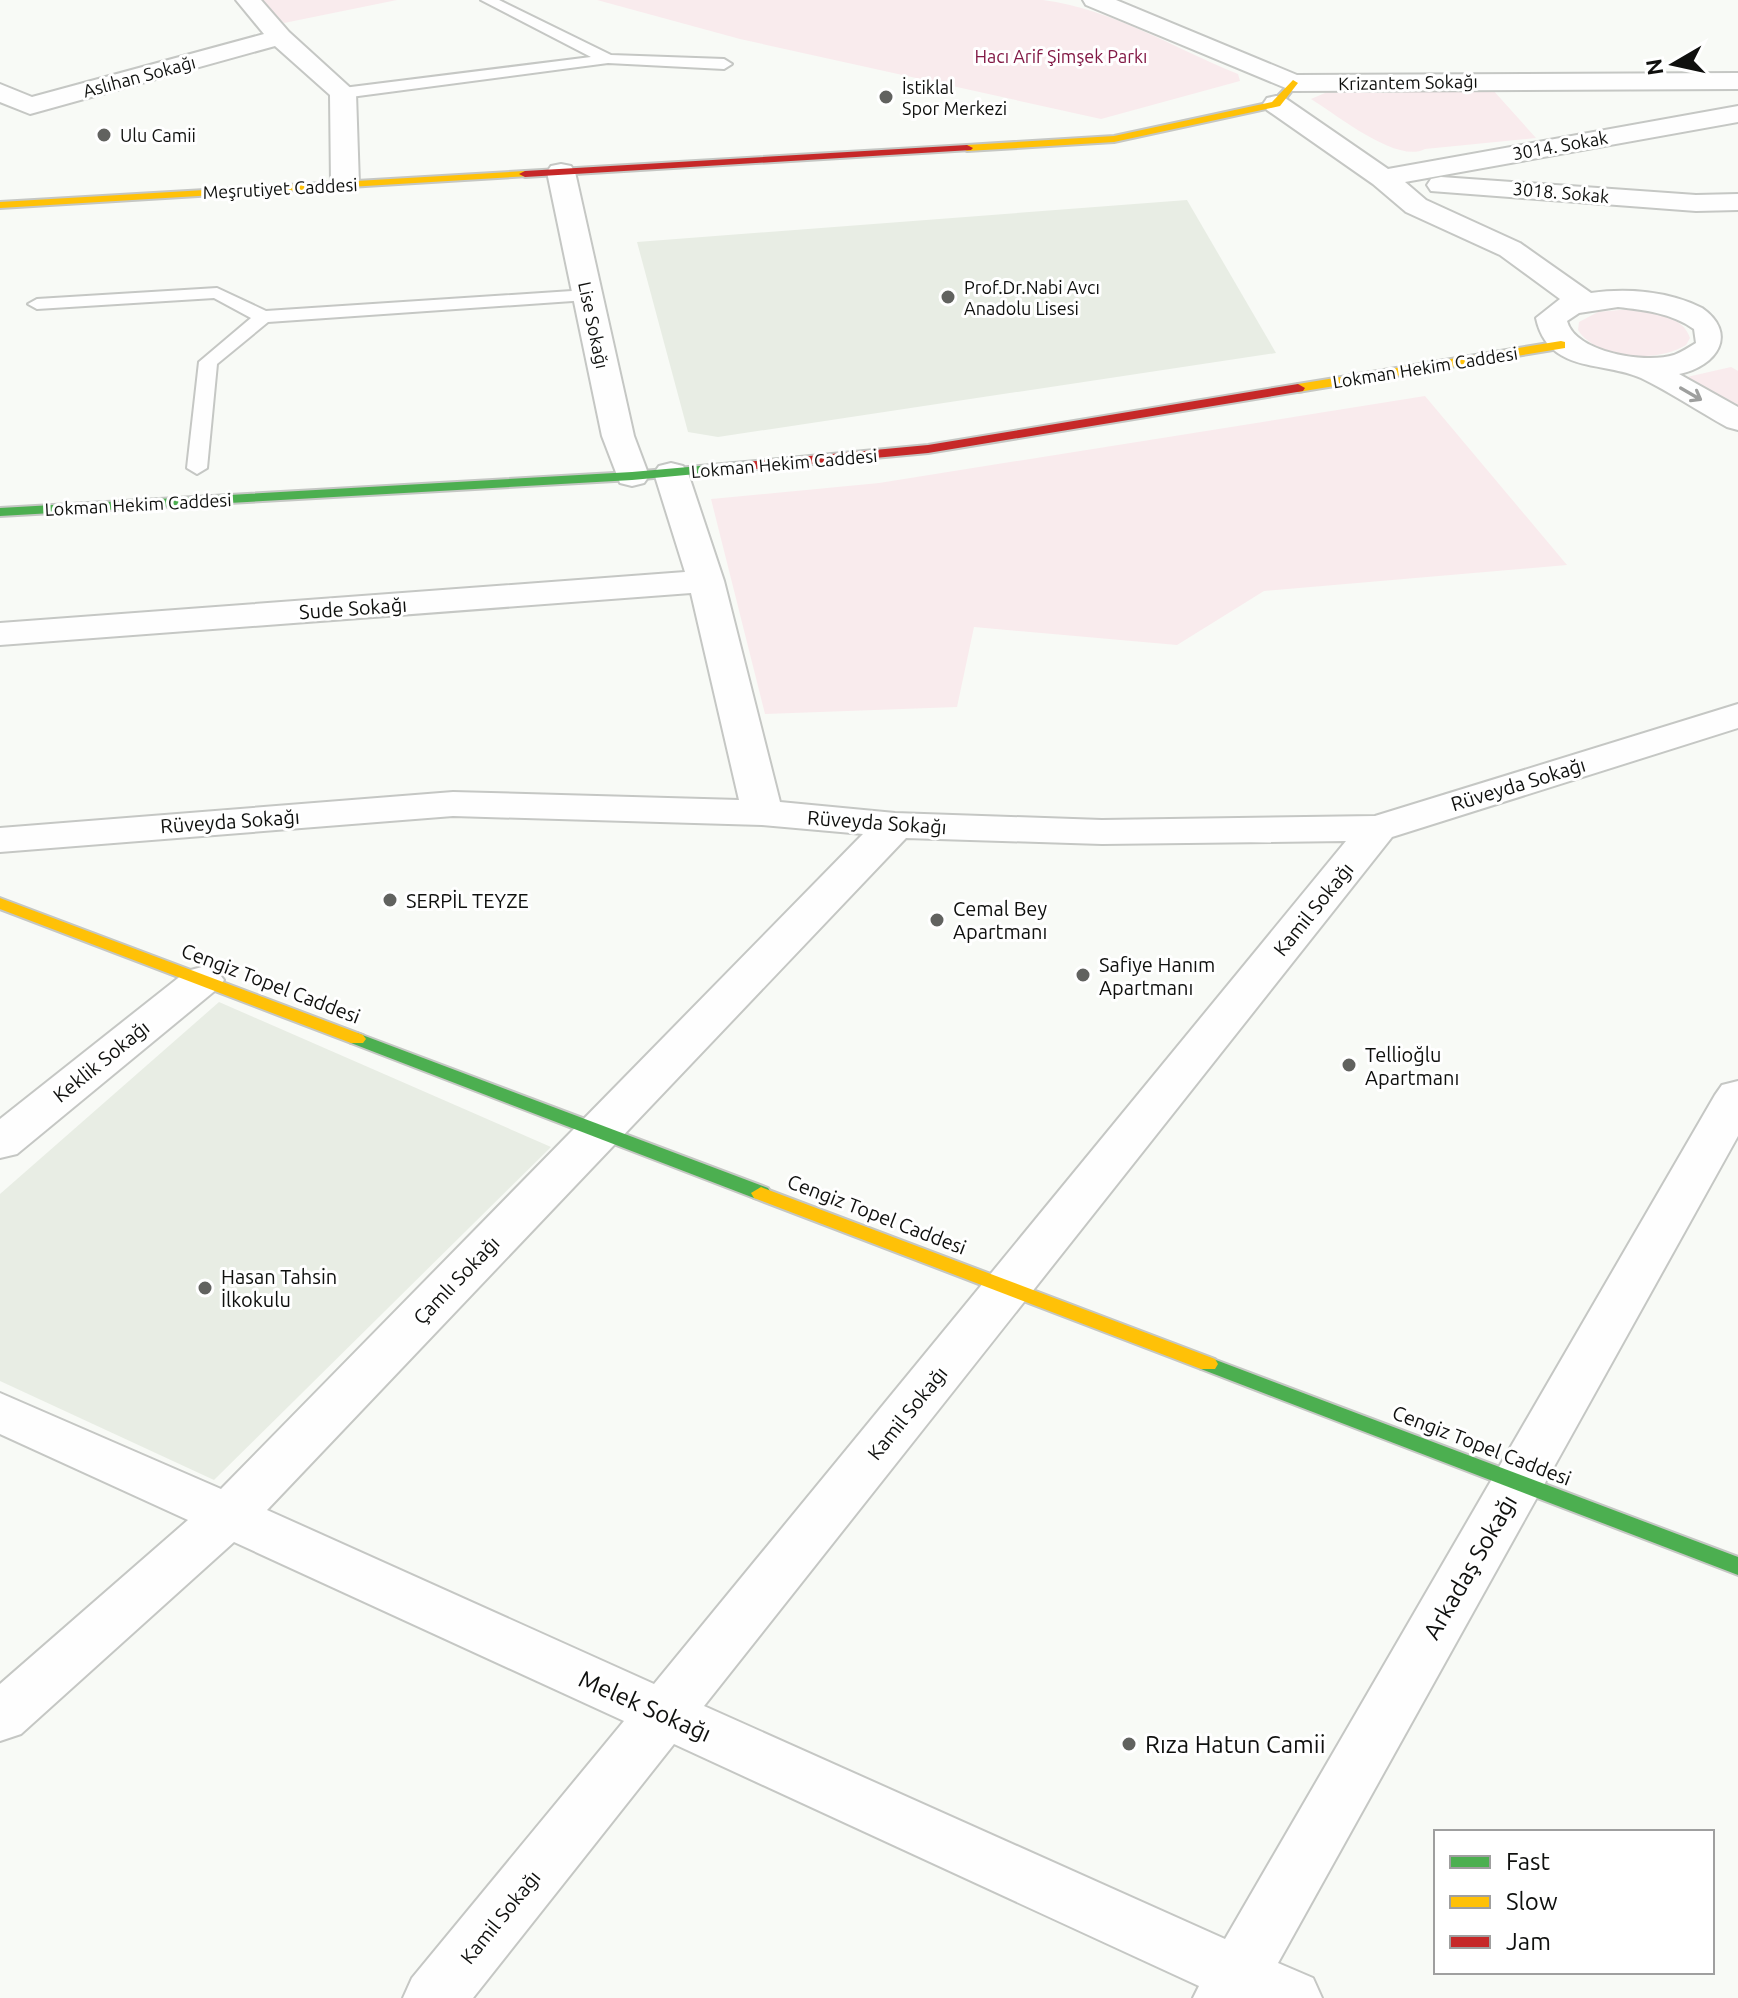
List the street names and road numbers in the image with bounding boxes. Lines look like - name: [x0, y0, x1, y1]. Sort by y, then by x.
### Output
- street label: Aslıhan Sokağı: [80, 51, 198, 101]
- street label: Krizantem Sokağı: [1338, 71, 1478, 93]
- street label: 3014. Sokak: [1511, 127, 1609, 163]
- street label: Meşrutiyet Caddesi: [202, 174, 358, 202]
- street label: 3018. Sokak: [1512, 178, 1610, 206]
- street label: Lise Sokağı: [575, 280, 613, 370]
- street label: Lokman Hekim Caddesi: [1331, 342, 1519, 392]
- street label: Lokman Hekim Caddesi: [690, 445, 878, 481]
- street label: Lokman Hekim Caddesi: [44, 489, 232, 519]
- street label: Sude Sokağı: [298, 593, 408, 623]
- street label: Rüveyda Sokağı: [1448, 753, 1588, 815]
- street label: Rüveyda Sokağı: [160, 805, 300, 837]
- street label: Rüveyda Sokağı: [807, 806, 947, 838]
- street label: Kamil Sokağı: [1268, 858, 1358, 960]
- street label: Cengiz Topel Caddesi: [178, 938, 364, 1028]
- street label: Keklik Sokağı: [48, 1015, 154, 1107]
- street label: Cengiz Topel Caddesi: [784, 1169, 970, 1259]
- street label: Çamlı Sokağı: [408, 1231, 504, 1329]
- street label: Kamil Sokağı: [862, 1362, 952, 1464]
- street label: Cengiz Topel Caddesi: [1389, 1400, 1575, 1490]
- street label: Arkadaş Sokağı: [1418, 1490, 1522, 1644]
- street label: Melek Sokağı: [575, 1665, 715, 1747]
- street label: Kamil Sokağı: [455, 1866, 545, 1968]

